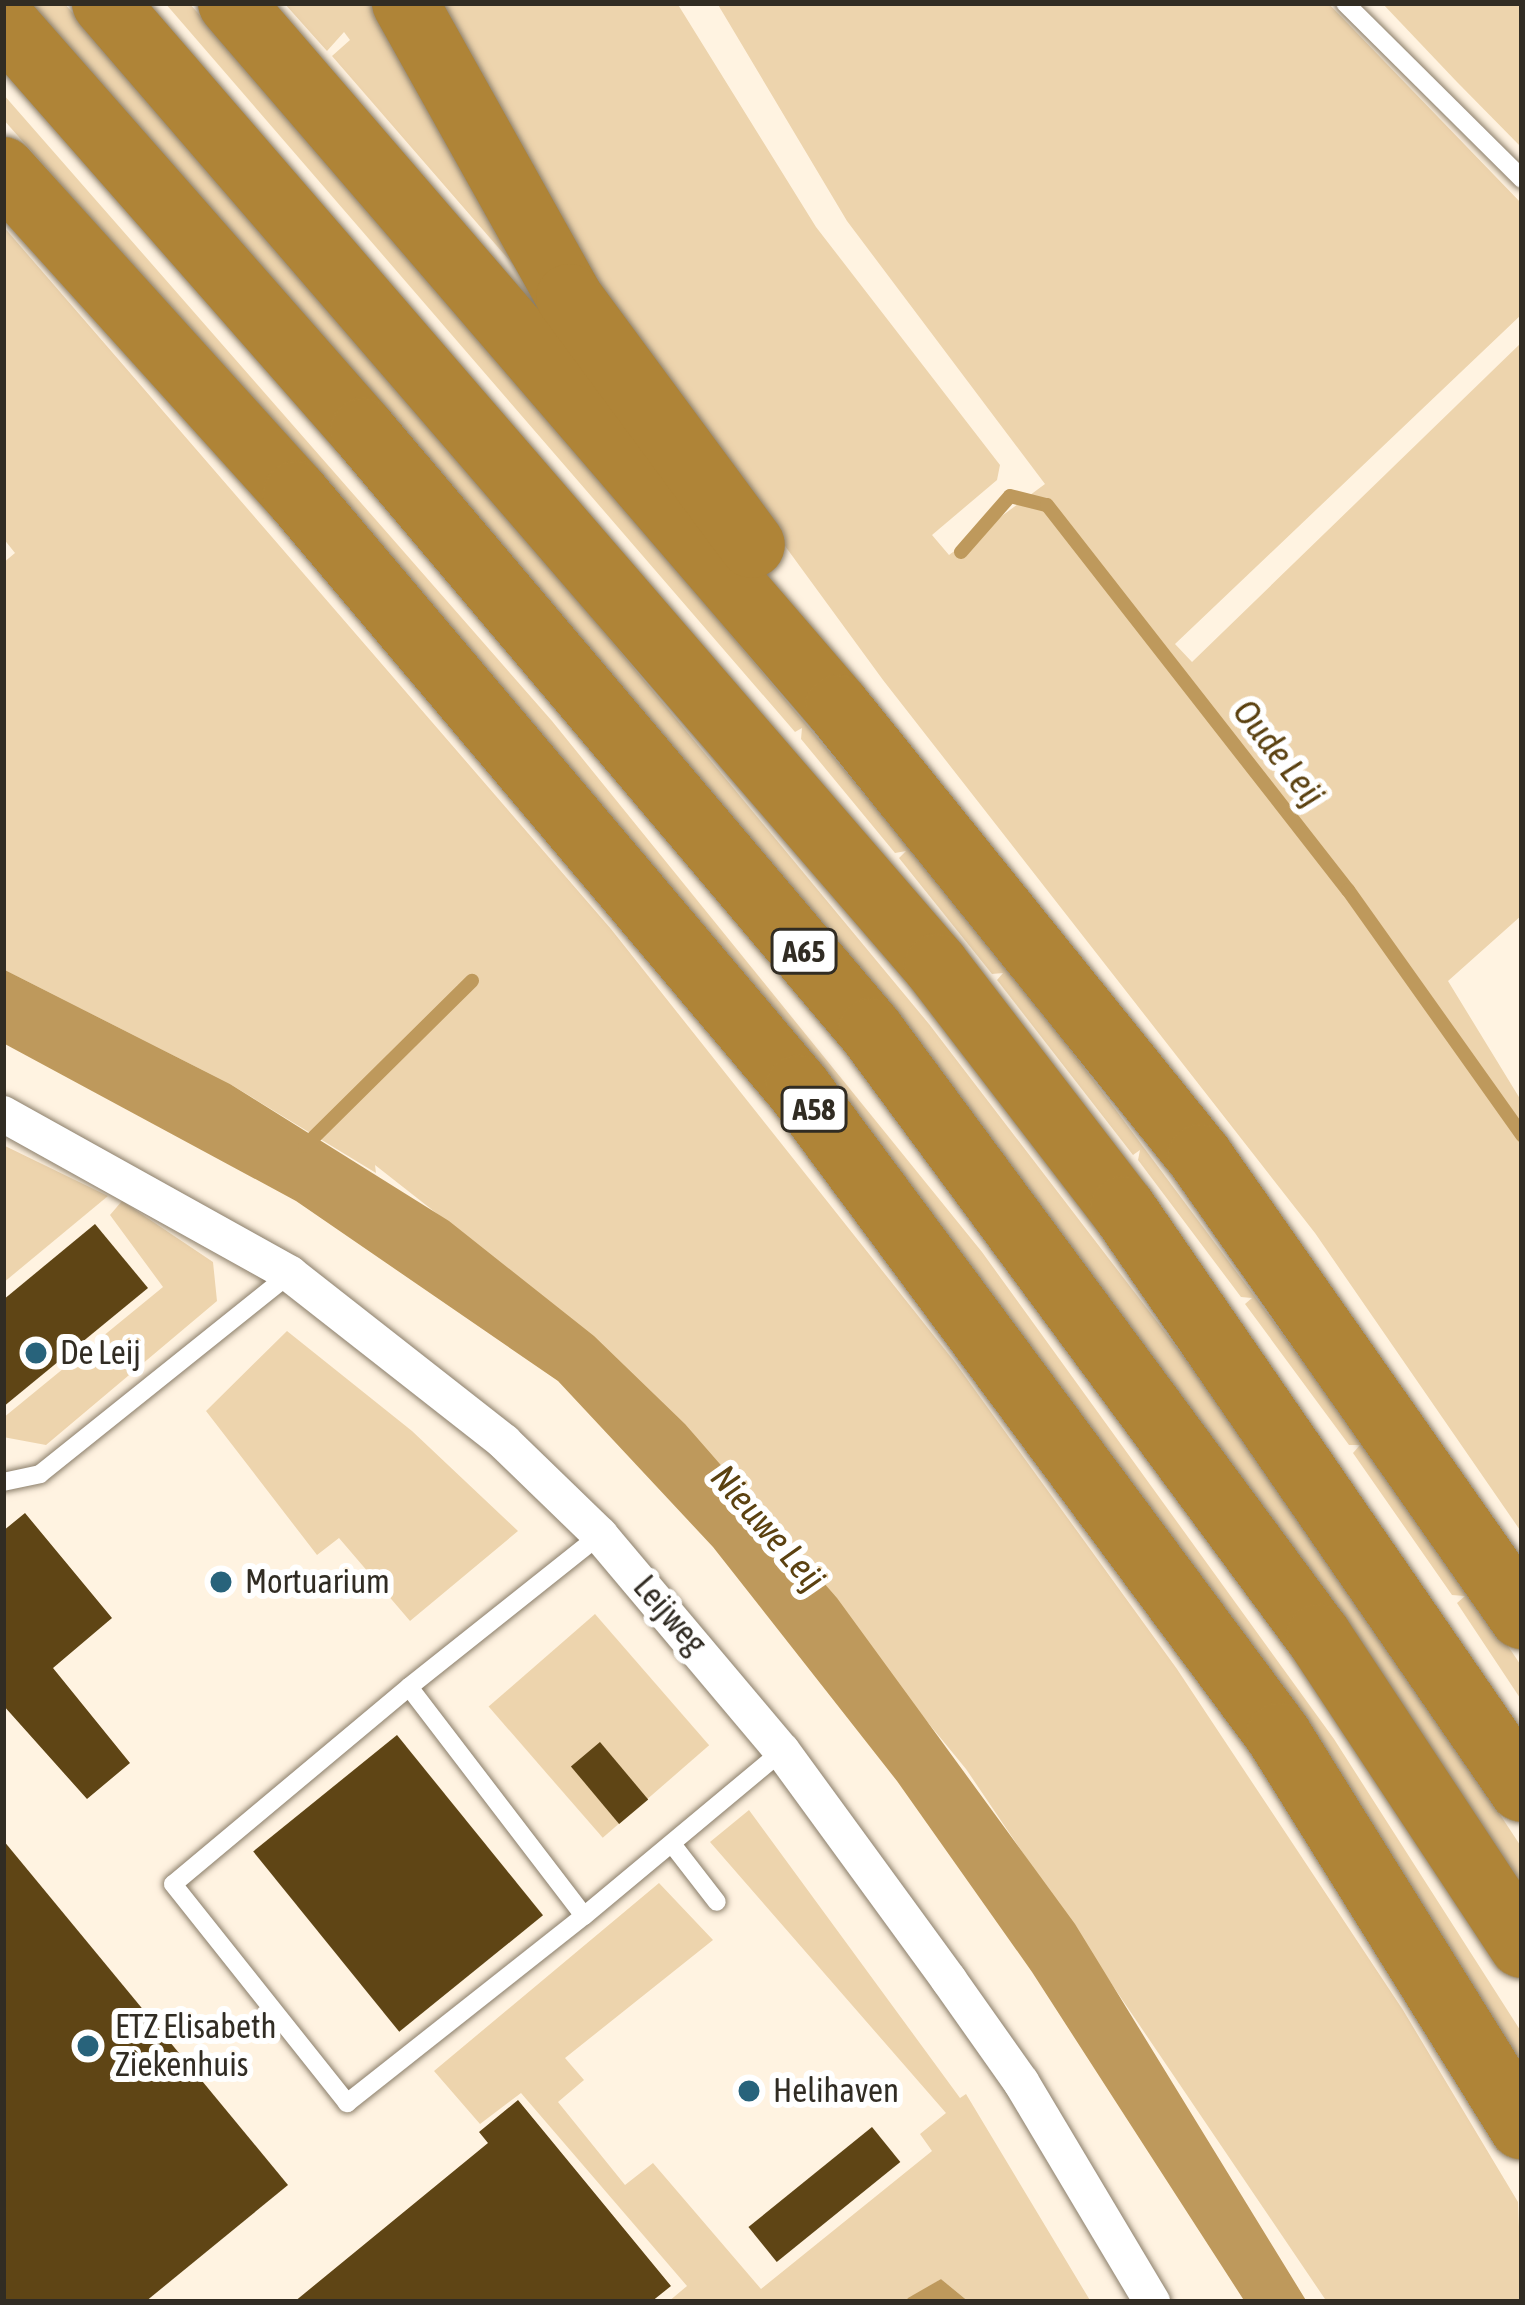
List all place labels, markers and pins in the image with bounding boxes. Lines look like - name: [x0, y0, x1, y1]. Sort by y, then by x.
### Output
- place label: De Leij: [60, 1333, 141, 1373]
- marker: De Leij: [23, 1340, 49, 1366]
- place label: Mortuarium: [245, 1562, 390, 1602]
- marker: Mortuarium: [208, 1569, 234, 1595]
- place label: ETZ Elisabeth Ziekenhuis: [115, 2007, 276, 2085]
- marker: ETZ Elisabeth Ziekenhuis: [72, 2030, 104, 2062]
- place label: Helihaven: [773, 2071, 899, 2111]
- marker: Helihaven: [736, 2078, 762, 2104]

